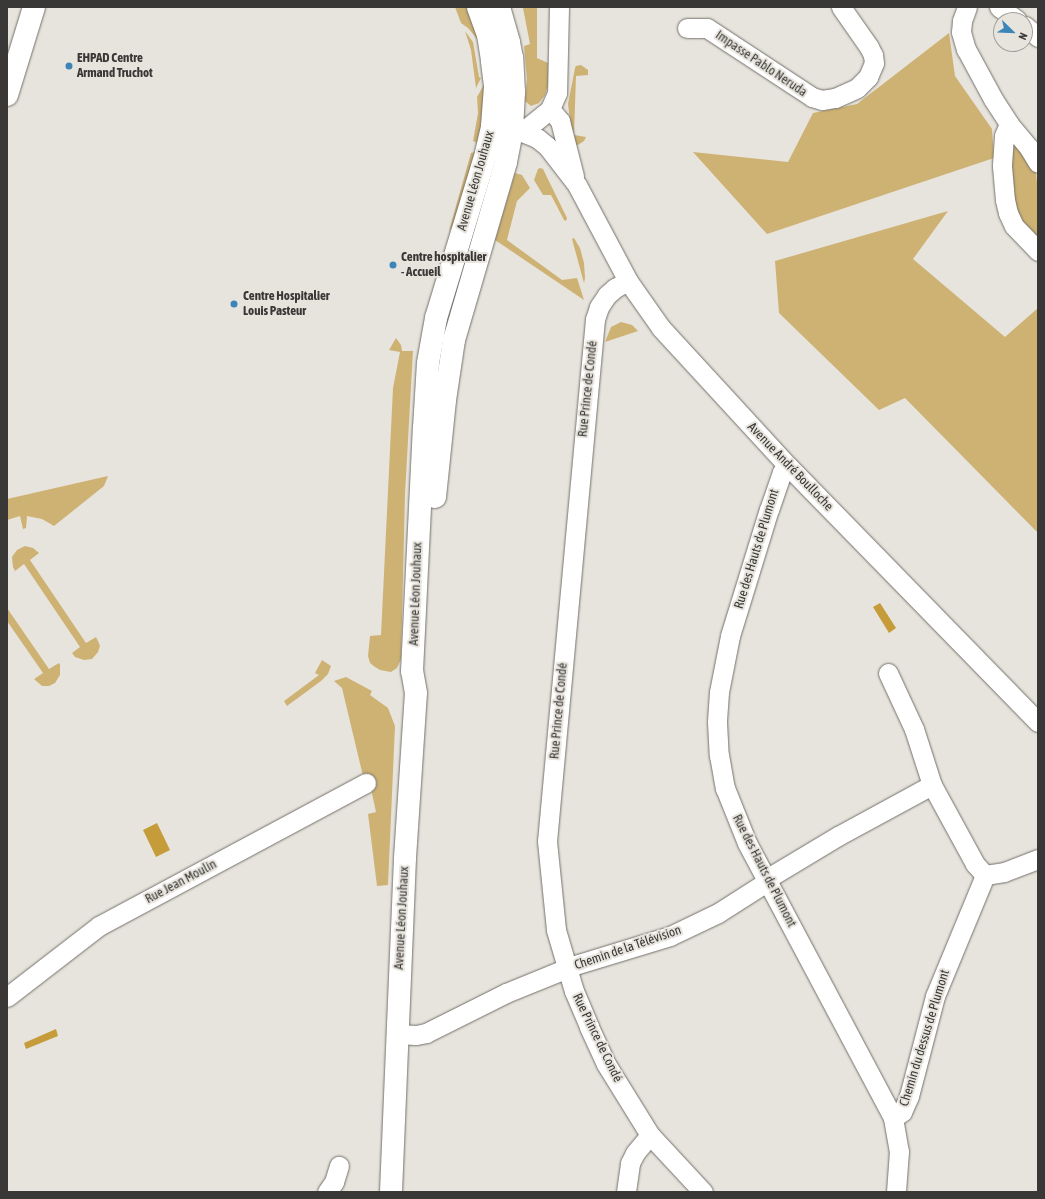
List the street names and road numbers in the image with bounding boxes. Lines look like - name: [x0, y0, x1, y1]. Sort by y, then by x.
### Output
- street label: Impasse Pablo Neruda: [712, 28, 810, 100]
- street label: Avenue Léon Jouhaux: [454, 129, 498, 233]
- street label: Rue Prince de Condé: [575, 340, 601, 438]
- street label: Avenue André Boulloche: [744, 420, 836, 514]
- street label: Rue des Hauts de Plumont: [731, 487, 783, 611]
- street label: Avenue Léon Jouhaux: [406, 542, 426, 646]
- street label: Rue Prince de Condé: [547, 662, 571, 760]
- street label: Rue des Hauts de Plumont: [729, 812, 799, 930]
- street label: Rue Jean Moulin: [143, 857, 219, 907]
- street label: Avenue Léon Jouhaux: [392, 866, 412, 970]
- street label: Chemin de la Télévision: [573, 922, 683, 974]
- street label: Chemin du dessus de Plumont: [897, 968, 953, 1108]
- street label: Rue Prince de Condé: [569, 991, 625, 1085]

